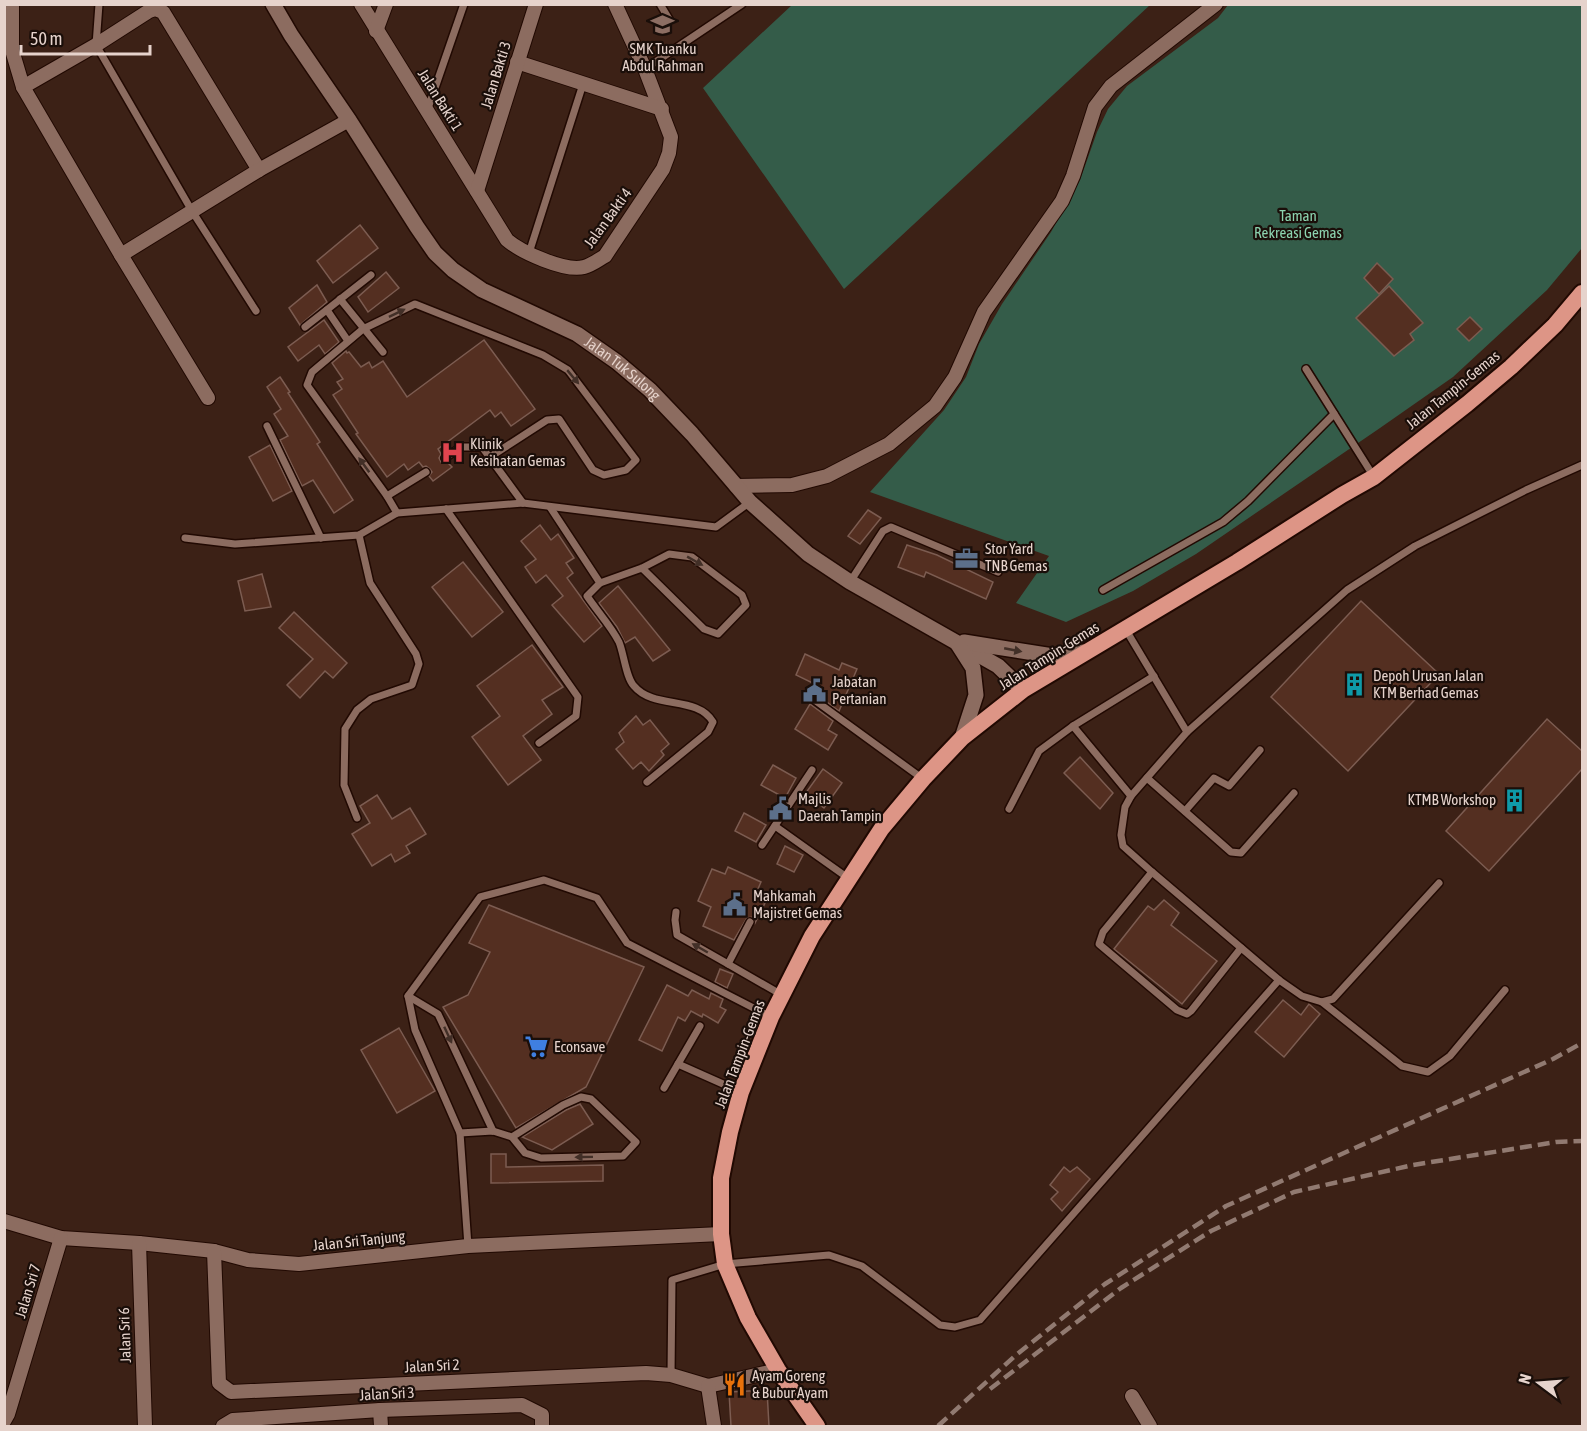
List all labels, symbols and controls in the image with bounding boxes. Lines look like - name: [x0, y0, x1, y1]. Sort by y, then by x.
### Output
- school or university icon: SMK Tuanku Abdul Rahman: [650, 12, 676, 38]
- scale bar: [21, 18, 150, 56]
- text: 50 m: [30, 28, 62, 49]
- street label: Jalan Bakti 3: [477, 39, 514, 111]
- place label: SMK Tuanku Abdul Rahman: [622, 40, 704, 74]
- street label: Jalan Bakti 1: [415, 66, 466, 134]
- street label: Jalan Bakti 4: [580, 185, 635, 251]
- park label: Taman Rekreasi Gemas: [1254, 207, 1342, 241]
- one-way arrow: [389, 308, 406, 318]
- street label: Jalan Tuk Sulong: [582, 333, 665, 404]
- street label: Jalan Tampin-Gemas: [1403, 347, 1503, 432]
- one-way arrow: [566, 369, 579, 385]
- place label: Klinik Kesihatan Gemas: [470, 435, 565, 469]
- hospital icon: Klinik Kesihatan Gemas: [439, 440, 465, 466]
- one-way arrow: [358, 457, 370, 473]
- place label: Stor Yard TNB Gemas: [985, 540, 1047, 574]
- office icon: Stor Yard TNB Gemas: [954, 545, 980, 571]
- one-way arrow: [687, 556, 704, 566]
- street label: Jalan Tampin-Gemas: [996, 618, 1102, 693]
- one-way arrow: [1004, 646, 1023, 655]
- place label: Depoh Urusan Jalan KTM Berhad Gemas: [1373, 667, 1484, 701]
- building icon: Depoh Urusan Jalan KTM Berhad Gemas: [1342, 672, 1368, 698]
- place label: Jabatan Pertanian: [832, 673, 887, 707]
- public building icon: Jabatan Pertanian: [801, 678, 827, 704]
- building icon: KTMB Workshop: [1501, 787, 1527, 813]
- place label: Majlis Daerah Tampin: [798, 790, 882, 824]
- place label: KTMB Workshop: [1408, 791, 1496, 808]
- public building icon: Majlis Daerah Tampin: [767, 795, 793, 821]
- place label: Mahkamah Majistret Gemas: [753, 887, 842, 921]
- public building icon: Mahkamah Majistret Gemas: [722, 892, 748, 918]
- one-way arrow: [691, 943, 708, 953]
- street label: Jalan Tampin-Gemas: [711, 997, 768, 1110]
- one-way arrow: [444, 1027, 453, 1044]
- supermarket icon: Econsave: [523, 1034, 549, 1060]
- place label: Econsave: [554, 1038, 606, 1055]
- one-way arrow: [574, 1152, 593, 1162]
- street label: Jalan Sri Tanjung: [312, 1227, 406, 1254]
- street label: Jalan Sri 7: [11, 1262, 44, 1320]
- street label: Jalan Sri 6: [115, 1307, 134, 1363]
- north arrow: [1509, 1353, 1569, 1413]
- street label: Jalan Sri 2: [404, 1356, 460, 1375]
- place label: Ayam Goreng & Bubur Ayam: [752, 1367, 828, 1401]
- restaurant icon: Ayam Goreng & Bubur Ayam: [721, 1372, 747, 1398]
- text: N: [1515, 1372, 1535, 1386]
- street label: Jalan Sri 3: [359, 1384, 415, 1403]

